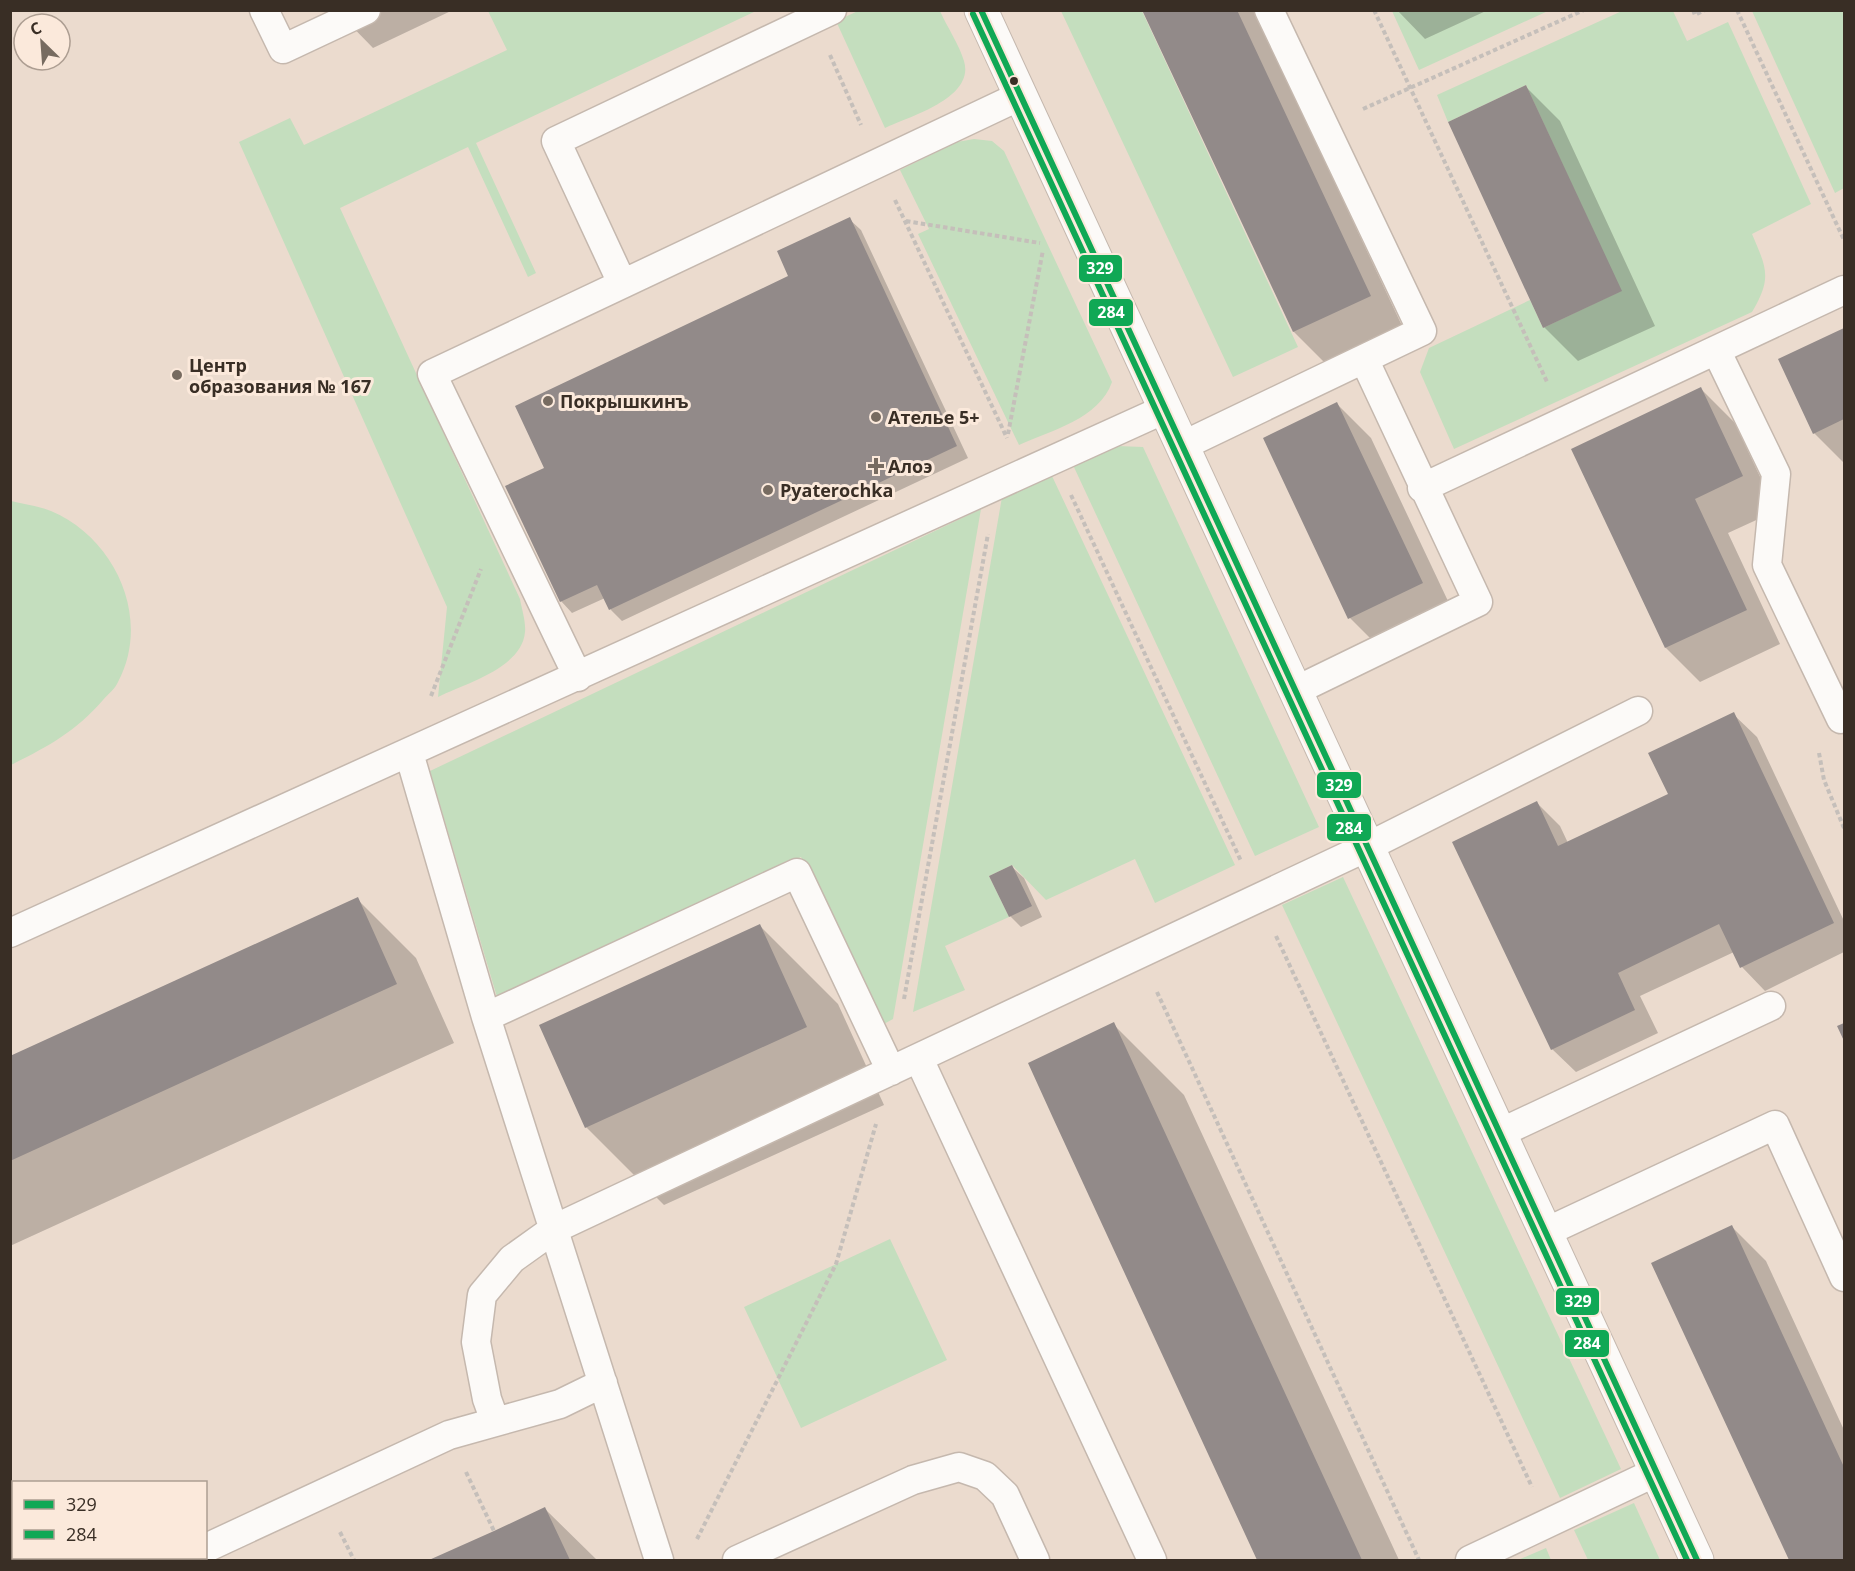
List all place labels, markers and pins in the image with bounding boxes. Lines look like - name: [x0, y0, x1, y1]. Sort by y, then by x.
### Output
- unlabelled marker: [1008, 75, 1020, 87]
- place label: Центр образования № 167: [189, 353, 371, 398]
- marker: Центр образования № 167: [170, 368, 184, 382]
- place label: Покрышкинъ: [560, 389, 689, 413]
- marker: Покрышкинъ: [541, 394, 555, 408]
- place label: Ателье 5+: [888, 405, 980, 429]
- marker: Ателье 5+: [869, 410, 883, 424]
- place label: Алоэ: [888, 454, 932, 478]
- marker: Алоэ: [869, 459, 883, 473]
- place label: Pyaterochka: [780, 478, 893, 502]
- marker: Pyaterochka: [761, 483, 775, 497]

